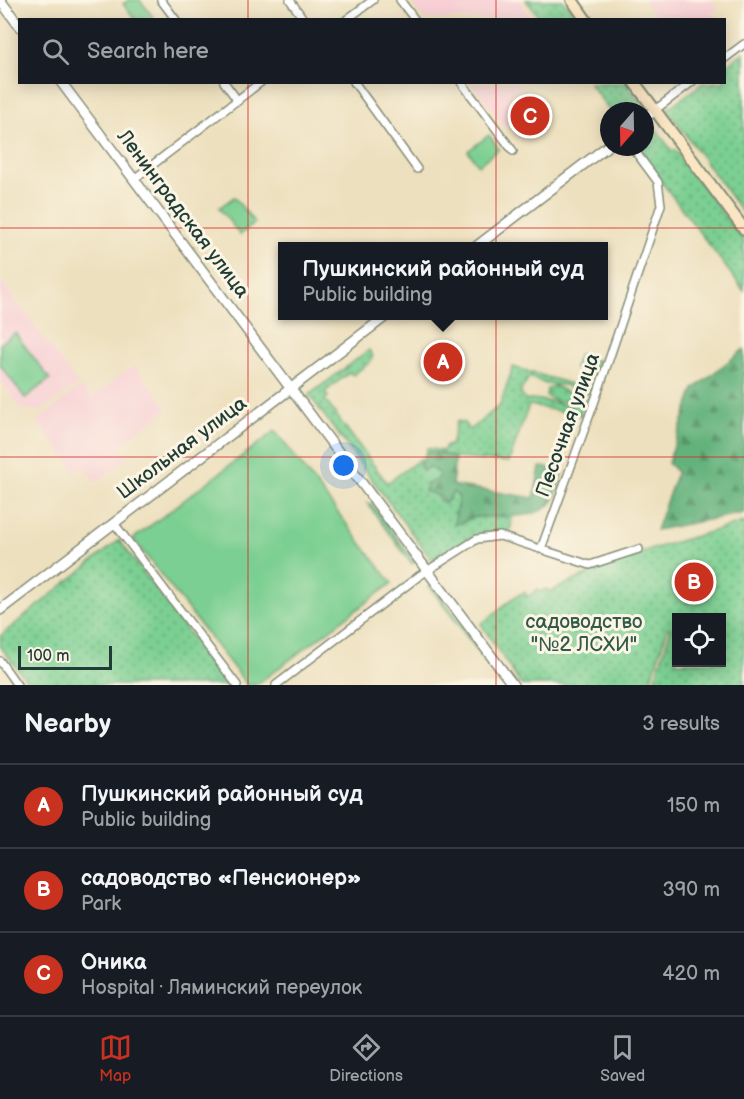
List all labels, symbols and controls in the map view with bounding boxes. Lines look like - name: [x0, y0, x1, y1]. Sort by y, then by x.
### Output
- search box: [18, 18, 726, 84]
- icon: search: [39, 35, 72, 68]
- text: Search here: [87, 38, 209, 65]
- pin: C: [510, 94, 550, 138]
- north arrow: [600, 102, 654, 156]
- street label: Ленинградская улица: [111, 124, 254, 303]
- popup: [278, 242, 608, 320]
- text: Пушкинский районный суд: [302, 256, 584, 283]
- text: Public building: [302, 283, 433, 307]
- pin: A: [424, 340, 462, 385]
- street label: Песочная улица: [531, 349, 605, 500]
- street label: Школьная улица: [112, 391, 252, 505]
- your location: [329, 451, 358, 480]
- pin: B: [674, 560, 714, 604]
- park label: садоводство "№2 ЛСХИ": [526, 610, 642, 657]
- map controls: [672, 613, 726, 667]
- button: locate: [672, 613, 726, 667]
- scale bar: [18, 643, 112, 670]
- text: 100 m: [27, 647, 70, 666]
- text: Nearby: [24, 709, 111, 740]
- text: 3 results: [642, 712, 720, 736]
- text: Пушкинский районный суд: [81, 781, 363, 808]
- text: A: [37, 794, 50, 818]
- text: 150 m: [667, 794, 720, 818]
- text: Public building: [81, 808, 211, 832]
- text: садоводство «Пенсионер»: [81, 865, 361, 892]
- text: B: [36, 878, 51, 902]
- text: 390 m: [662, 878, 720, 902]
- text: Park: [81, 892, 121, 916]
- text: Оника: [81, 949, 147, 976]
- text: C: [36, 962, 51, 986]
- text: 420 m: [662, 962, 720, 986]
- text: Hospital · Ляминский переулок: [81, 976, 362, 1000]
- tab: Map: [99, 1031, 132, 1086]
- tab: Directions: [329, 1031, 403, 1086]
- tab: Saved: [600, 1031, 645, 1086]

